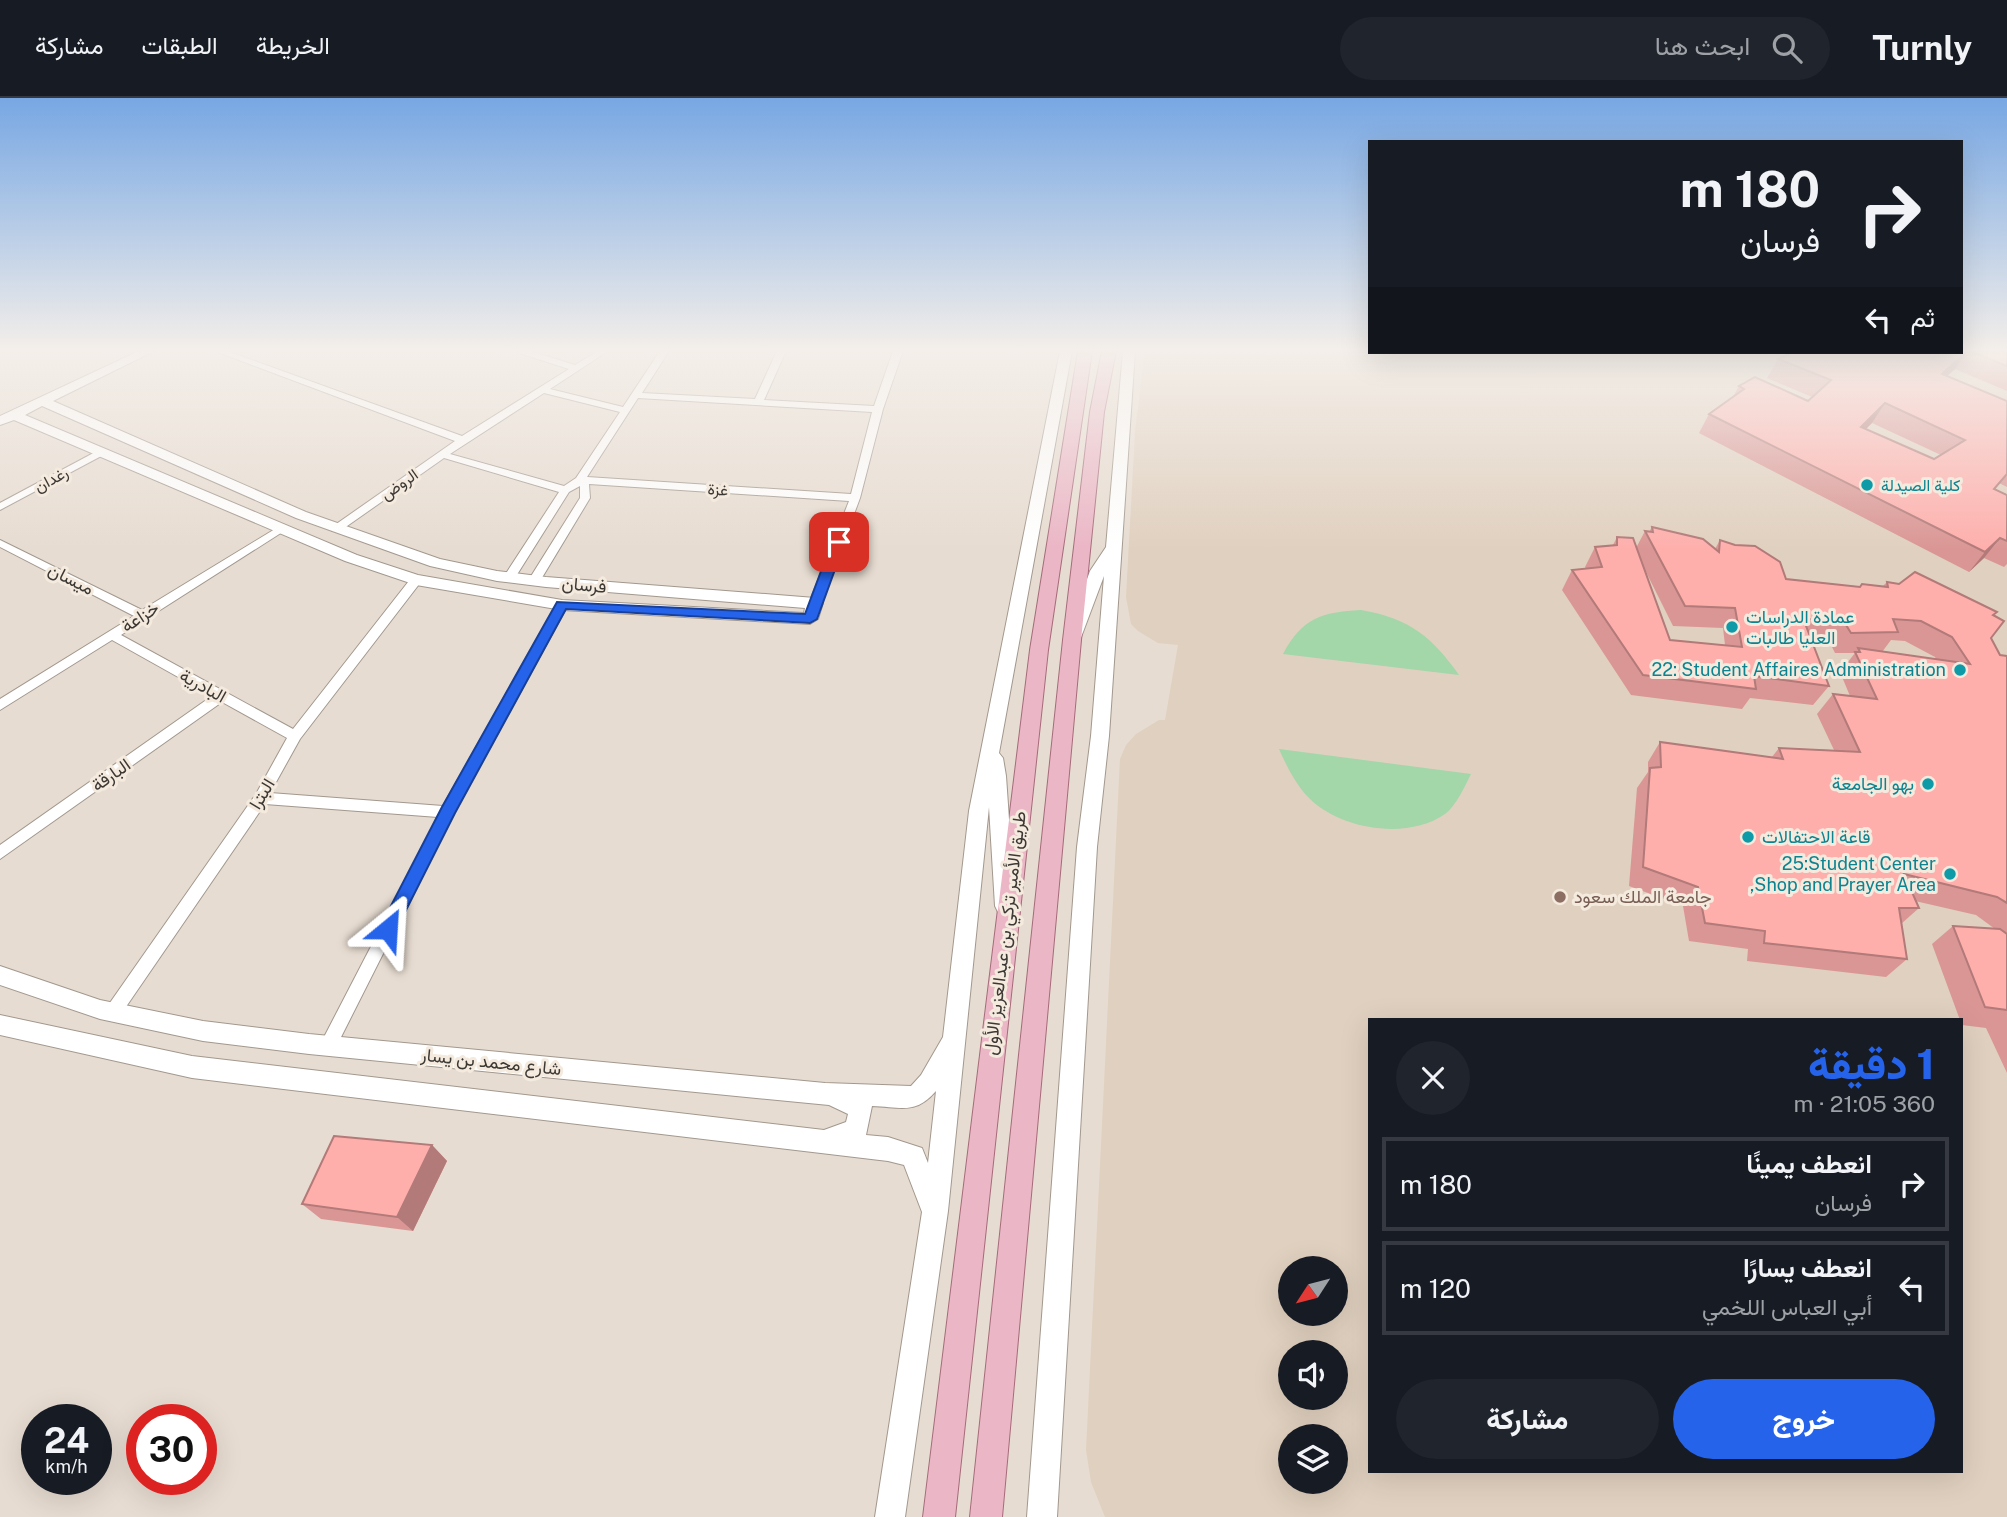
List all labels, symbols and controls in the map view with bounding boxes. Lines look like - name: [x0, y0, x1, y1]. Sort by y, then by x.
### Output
- search box: [1340, 17, 1830, 80]
- icon: search: [1768, 29, 1806, 67]
- text: Turnly: [1872, 29, 1972, 67]
- text: ابحث هنا: [1655, 30, 1750, 61]
- text: مشاركة: [35, 31, 103, 59]
- text: الطبقات: [141, 31, 218, 59]
- text: الخريطة: [256, 31, 330, 59]
- text: 180 m: [1680, 160, 1820, 218]
- icon: right: [1844, 168, 1935, 259]
- text: فرسان: [1740, 222, 1820, 259]
- icon: left: [1859, 301, 1897, 339]
- text: ثم: [1911, 302, 1935, 333]
- street label: رغدان: [31, 463, 72, 497]
- street label: الروض: [377, 465, 422, 505]
- place label: كلية الصيدلة: [1881, 476, 1960, 495]
- marker: كلية الصيدلة: [1859, 477, 1875, 493]
- street label: غزة: [707, 479, 729, 501]
- pin: [809, 512, 869, 572]
- icon: arrive: [820, 523, 858, 561]
- street label: ميسان: [45, 558, 97, 599]
- street label: فرسان: [561, 572, 607, 598]
- street label: خزاعة: [117, 597, 163, 637]
- place label: عمادة الدراسات العليا طالبات: [1746, 606, 1854, 648]
- marker: عمادة الدراسات العليا طالبات: [1724, 619, 1740, 635]
- place label: 22: Student Affaires Administration: [1652, 659, 1946, 680]
- marker: 22: Student Affaires Administration: [1952, 662, 1968, 678]
- street label: البادرية: [176, 664, 230, 708]
- street label: البارقة: [87, 754, 135, 796]
- place label: بهو الجامعة: [1832, 773, 1914, 795]
- street label: البترا: [244, 775, 280, 813]
- marker: بهو الجامعة: [1920, 776, 1936, 792]
- street label: طريق الأمير تركي بن عبدالعزيز الأول: [979, 810, 1035, 1057]
- place label: قاعة الاحتفالات: [1762, 826, 1871, 847]
- marker: قاعة الاحتفالات: [1740, 829, 1756, 845]
- place label: 25:Student Center ,Shop and Prayer Area: [1750, 853, 1936, 895]
- marker: 25:Student Center ,Shop and Prayer Area: [1942, 866, 1958, 882]
- place label: جامعة الملك سعود: [1574, 886, 1712, 908]
- marker: جامعة الملك سعود: [1552, 889, 1568, 905]
- position arrow: [351, 892, 425, 966]
- text: 1 دقيقة: [1808, 1039, 1935, 1088]
- button: close: [1396, 1041, 1470, 1115]
- street label: شارع محمد بن يسار: [419, 1044, 562, 1081]
- text: 360 m · 21:05: [1794, 1090, 1935, 1117]
- text: انعطف يمينًا: [1746, 1148, 1872, 1179]
- icon: right: [1893, 1165, 1931, 1203]
- text: 180 m: [1400, 1169, 1472, 1200]
- text: فرسان: [1815, 1189, 1872, 1216]
- text: انعطف يسارًا: [1743, 1252, 1872, 1283]
- north arrow: [1278, 1256, 1348, 1326]
- map controls: [1278, 1256, 1348, 1494]
- icon: left: [1893, 1269, 1931, 1307]
- text: 120 m: [1400, 1273, 1471, 1304]
- text: أبي العباس اللخمي: [1702, 1293, 1872, 1320]
- button: sound: [1278, 1340, 1348, 1410]
- button: مشاركة: [1396, 1379, 1659, 1459]
- button: خروج: [1673, 1379, 1935, 1459]
- speed limit sign: 30: [126, 1404, 217, 1495]
- text: 24: [44, 1420, 89, 1461]
- button: layers: [1278, 1424, 1348, 1494]
- text: km/h: [45, 1456, 88, 1477]

